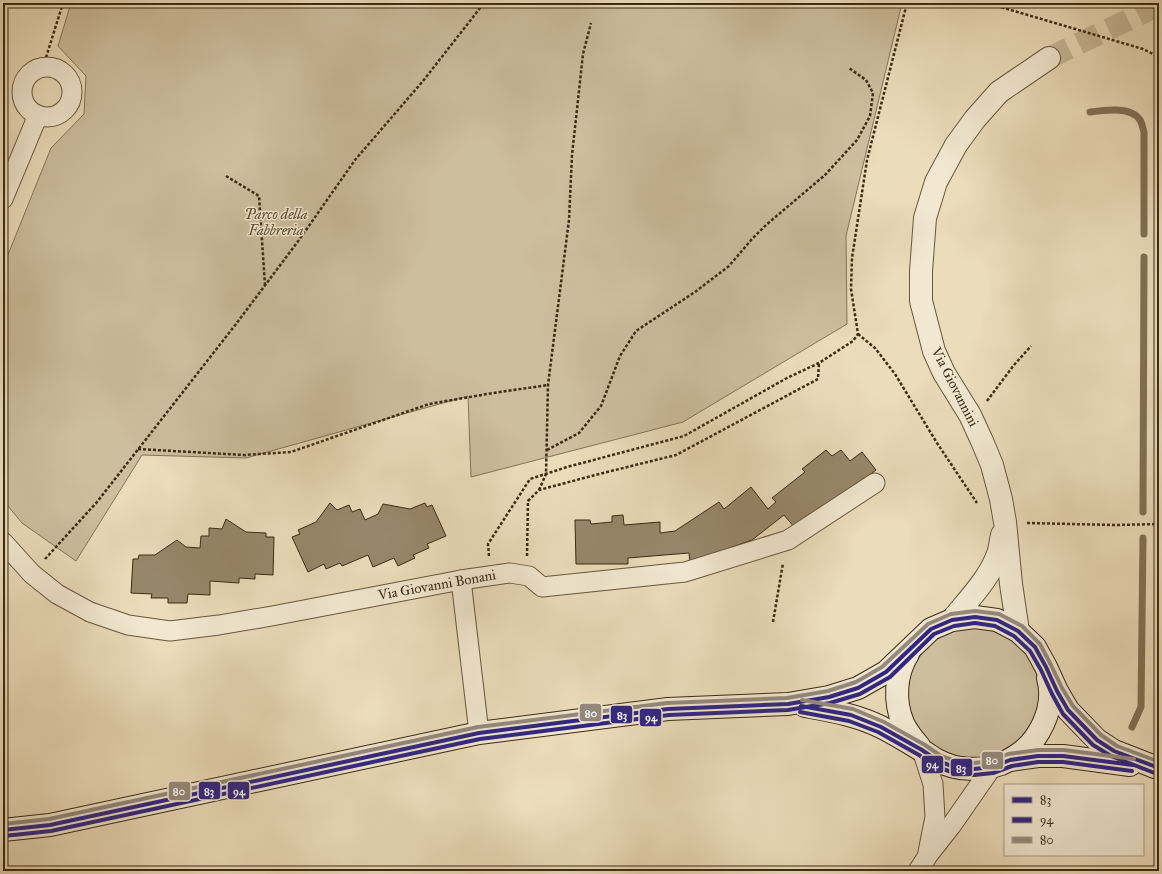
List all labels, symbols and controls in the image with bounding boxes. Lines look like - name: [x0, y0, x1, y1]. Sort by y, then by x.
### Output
- park label: Parco della Fabbreria: [245, 206, 308, 239]
- street label: Via Giovannini: [927, 344, 982, 430]
- street label: Via Giovanni Bonani: [376, 566, 497, 604]
- line badge: 80: [579, 703, 602, 722]
- line badge: 83: [610, 705, 633, 724]
- text: 80: [585, 707, 598, 720]
- line badge: 94: [639, 708, 662, 727]
- text: 83: [617, 709, 627, 723]
- text: 94: [645, 711, 658, 725]
- line badge: 80: [981, 751, 1004, 770]
- text: 80: [986, 754, 999, 767]
- line badge: 94: [921, 755, 944, 774]
- text: 94: [926, 758, 939, 772]
- line badge: 83: [950, 758, 973, 777]
- text: 83: [956, 762, 966, 776]
- line badge: 80: [168, 781, 191, 801]
- line badge: 83: [198, 781, 221, 800]
- line badge: 94: [227, 781, 250, 800]
- legend: [1004, 784, 1144, 856]
- text: 80: [173, 785, 186, 798]
- text: 83: [204, 785, 214, 799]
- text: 94: [233, 785, 246, 799]
- text: 83: [1040, 793, 1051, 807]
- text: 94: [1040, 813, 1053, 827]
- text: 80: [1040, 833, 1053, 847]

